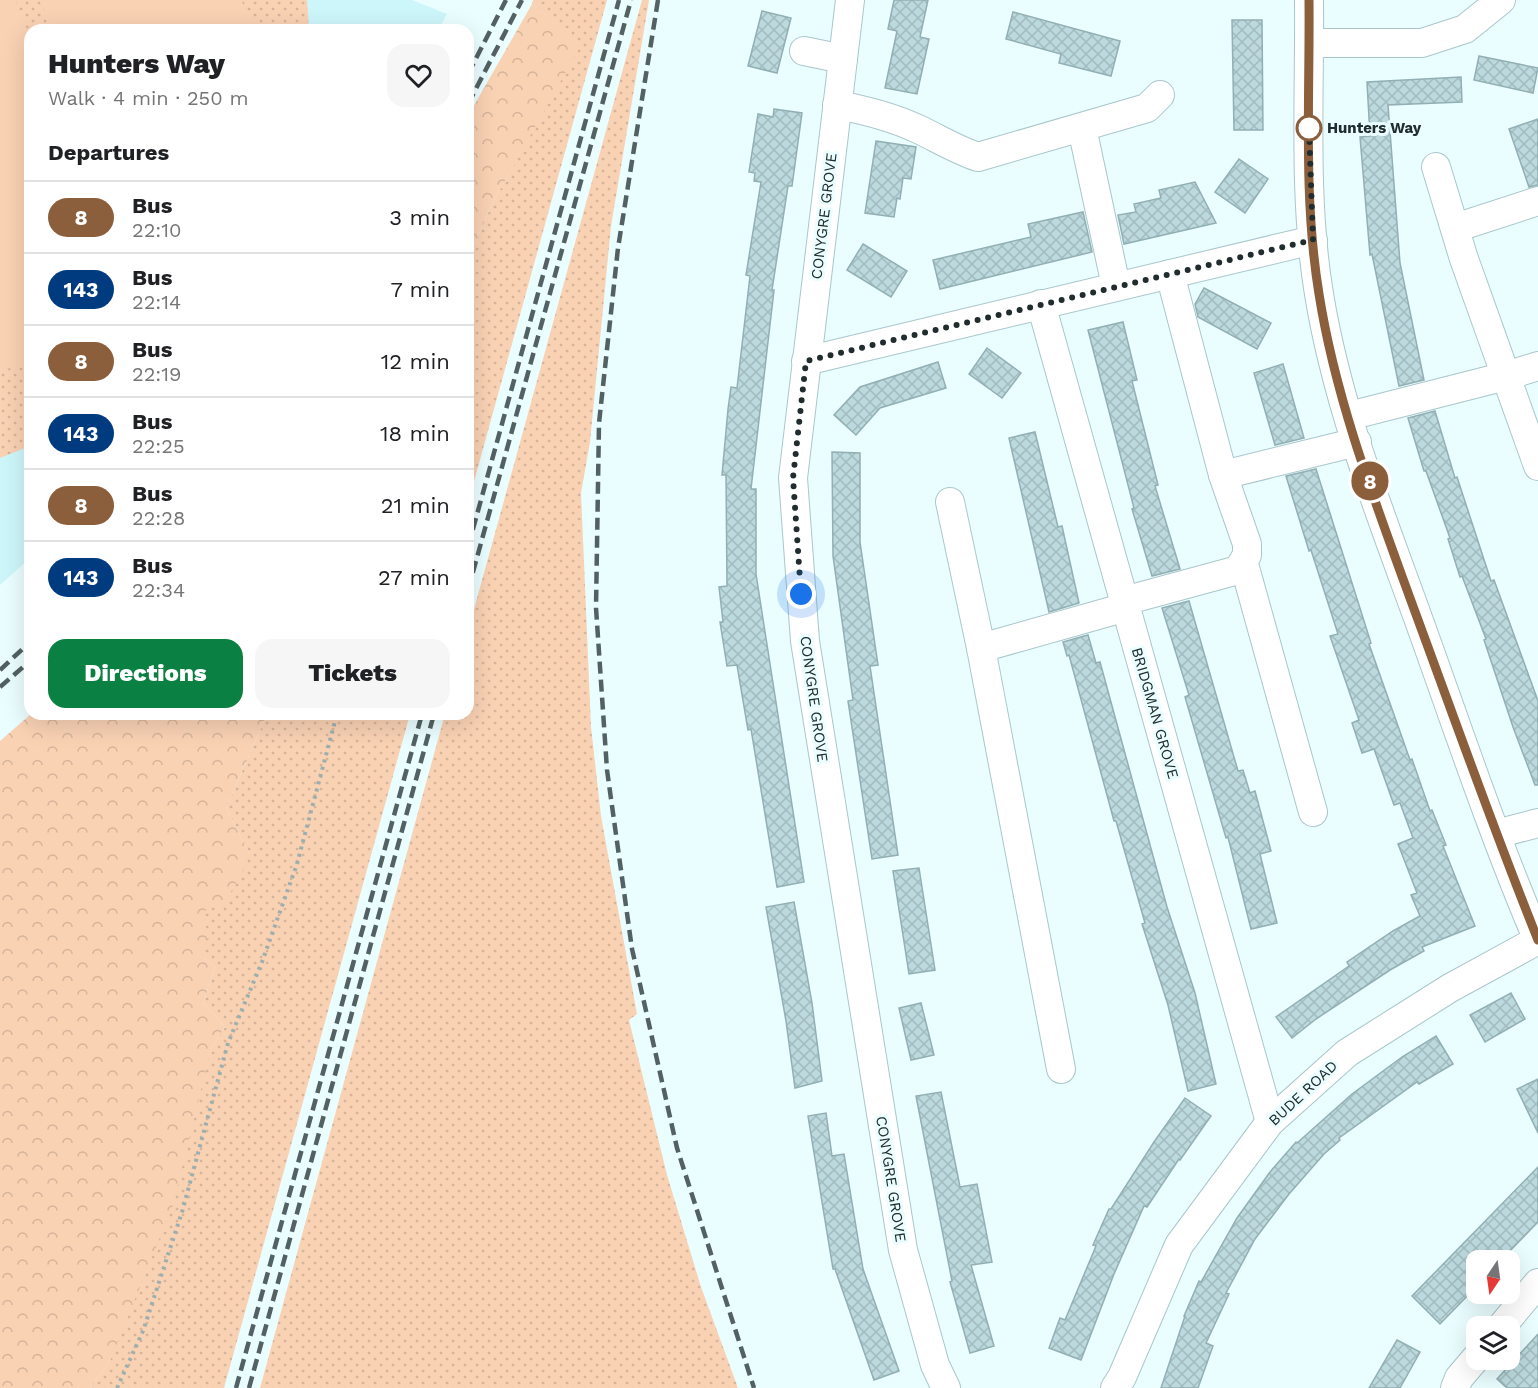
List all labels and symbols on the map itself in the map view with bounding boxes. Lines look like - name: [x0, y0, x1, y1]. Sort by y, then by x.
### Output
- marker: Hunters Way: [1296, 115, 1322, 141]
- place label: Hunters Way: [1327, 119, 1422, 137]
- street label: CONYGRE GROVE: [807, 152, 841, 280]
- line badge: 8: [1350, 462, 1390, 500]
- your location: [786, 579, 816, 609]
- street label: CONYGRE GROVE: [796, 635, 832, 763]
- street label: BRIDGMAN GROVE: [1128, 645, 1182, 781]
- street label: BUDE ROAD: [1265, 1057, 1341, 1129]
- street label: CONYGRE GROVE: [872, 1115, 910, 1243]
- north arrow: [1466, 1250, 1520, 1304]

